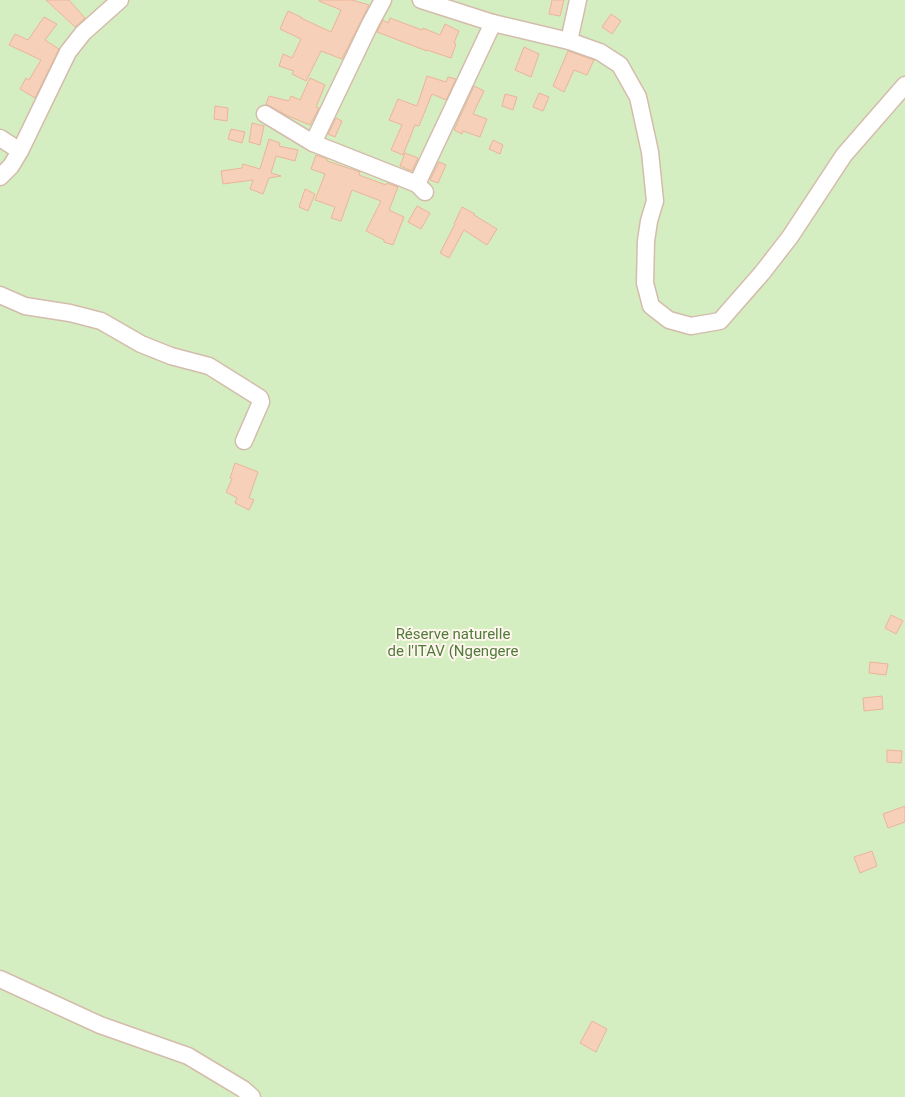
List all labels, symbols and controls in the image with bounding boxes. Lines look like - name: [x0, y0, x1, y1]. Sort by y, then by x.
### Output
- park label: Réserve naturelle de l'ITAV (Ngengere: [388, 625, 518, 660]

